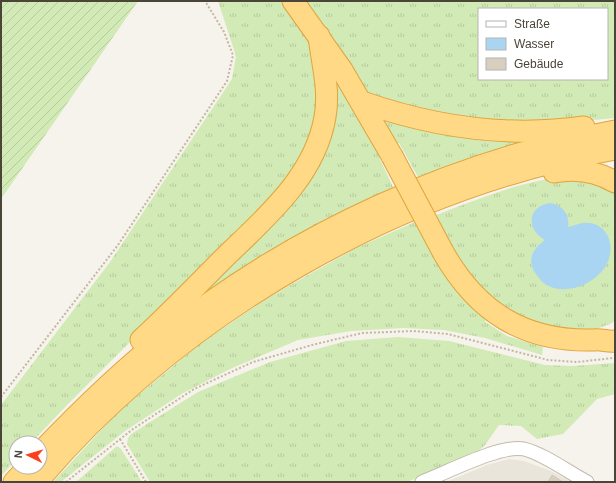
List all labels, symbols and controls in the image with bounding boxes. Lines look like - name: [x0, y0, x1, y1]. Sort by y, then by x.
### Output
- legend: [478, 8, 608, 80]
- text: Straße: [514, 17, 550, 31]
- text: Wasser: [514, 37, 554, 51]
- text: Gebäude: [514, 57, 564, 71]
- north arrow: [8, 435, 48, 475]
- text: N: [12, 450, 24, 459]

